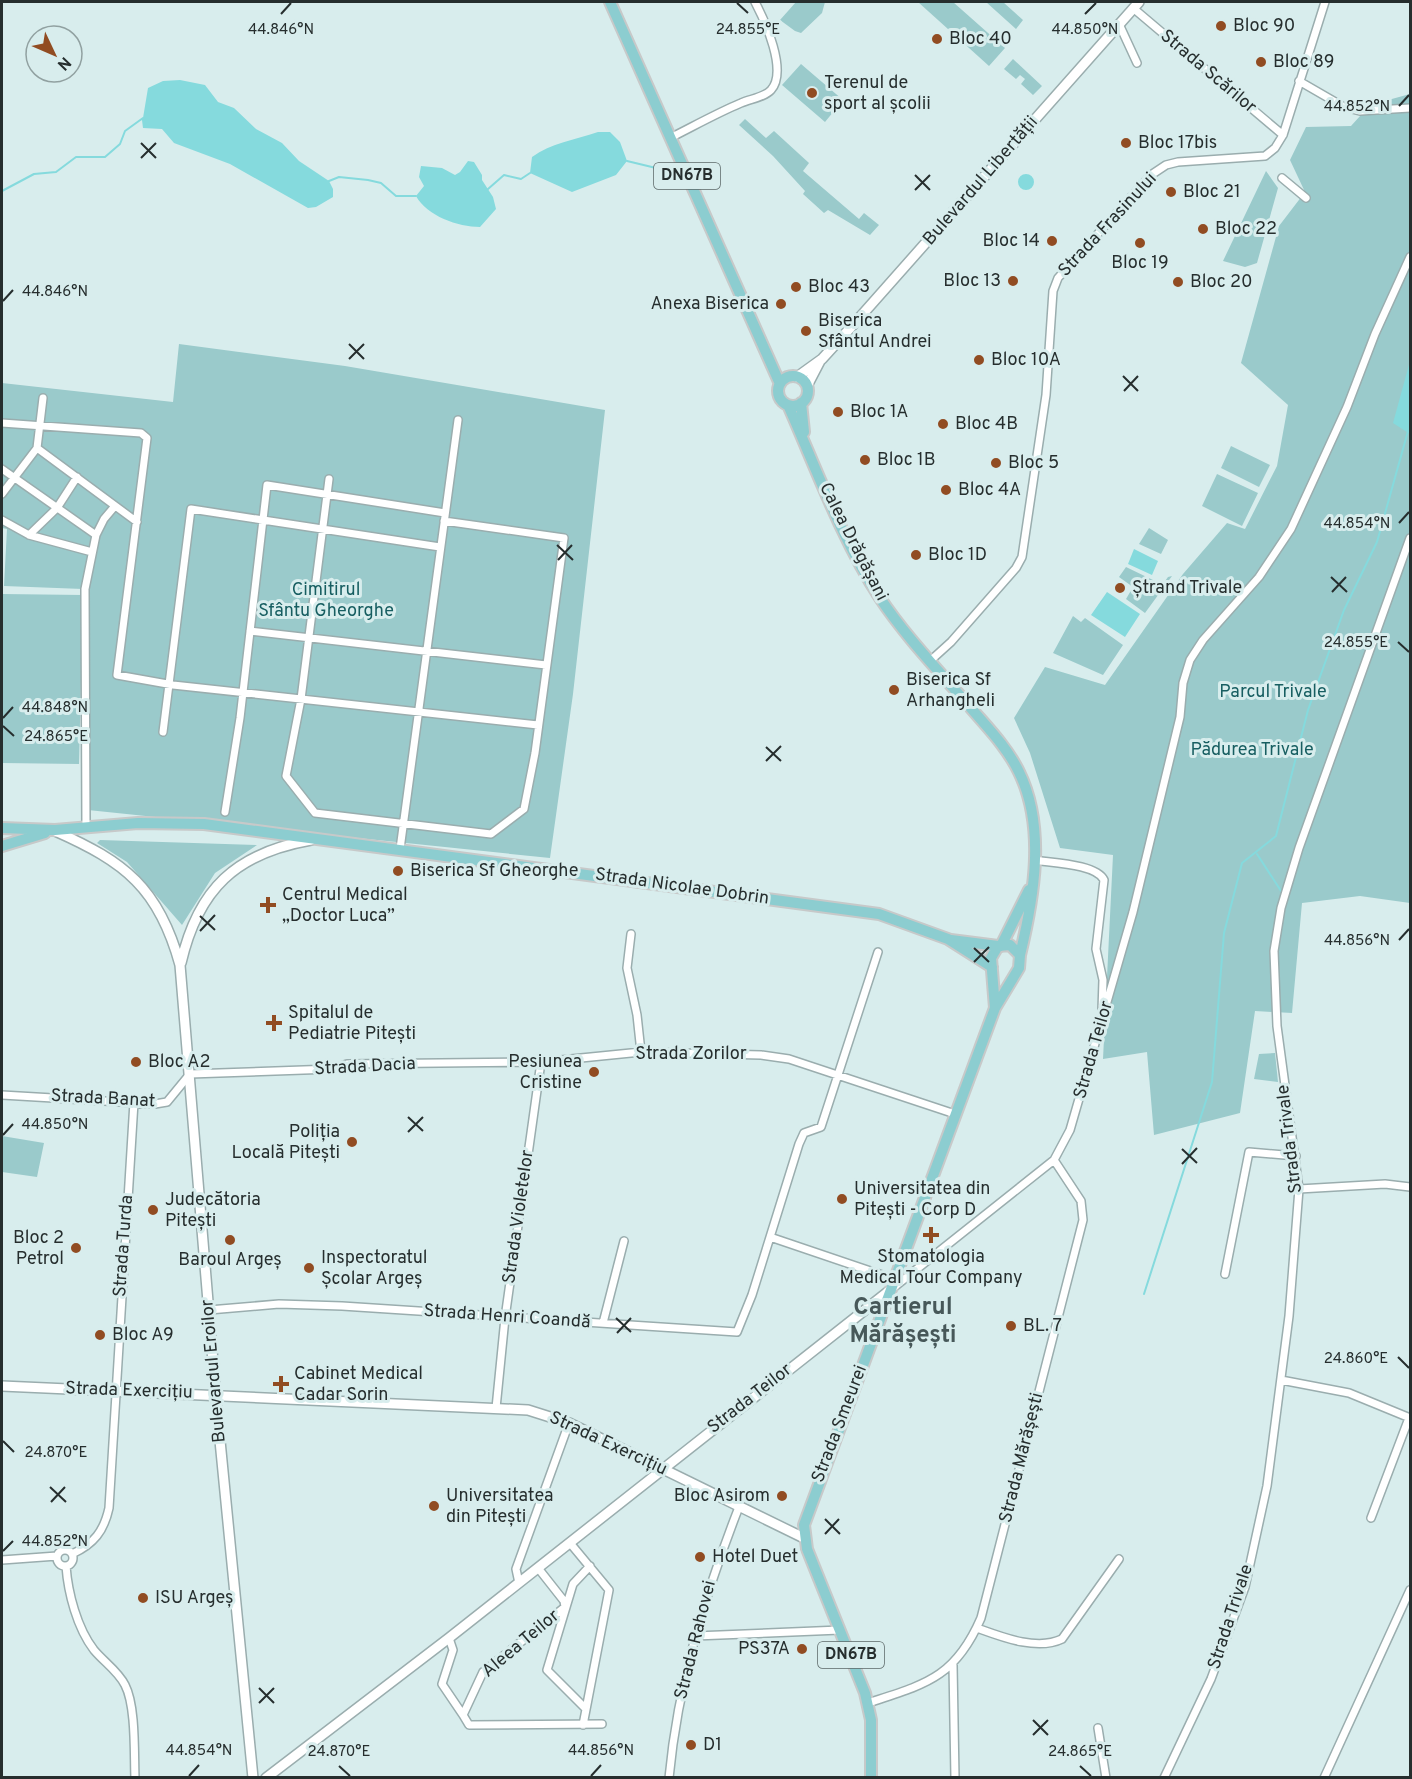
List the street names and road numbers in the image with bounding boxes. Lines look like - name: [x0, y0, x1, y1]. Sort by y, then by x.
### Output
- street label: Strada Scărilor: [1155, 25, 1261, 119]
- street label: Bulevardul Libertății: [918, 112, 1044, 250]
- road number: DN67B: [654, 163, 720, 189]
- street label: Strada Frasinului: [1054, 168, 1162, 282]
- street label: Calea Drăgășani: [813, 479, 893, 605]
- street label: Strada Nicolae Dobrin: [593, 863, 771, 911]
- street label: Strada Teilor: [1069, 998, 1119, 1102]
- street label: Strada Zorilor: [635, 1043, 747, 1066]
- street label: Strada Dacia: [314, 1053, 416, 1081]
- street label: Strada Trivale: [1272, 1083, 1308, 1195]
- street label: Strada Banat: [50, 1085, 156, 1113]
- street label: Strada Violetelor: [498, 1149, 540, 1285]
- street label: Strada Turda: [109, 1194, 139, 1298]
- street label: Bulevardul Eroilor: [196, 1298, 232, 1444]
- street label: Strada Henri Coandă: [423, 1300, 591, 1334]
- street label: Strada Teilor: [703, 1359, 797, 1439]
- street label: Strada Smeurei: [807, 1362, 873, 1486]
- street label: Strada Exercițiu: [65, 1377, 193, 1405]
- street label: Strada Mărășești: [995, 1390, 1049, 1526]
- street label: Strada Exercițiu: [545, 1407, 671, 1481]
- street label: Strada Trivale: [1203, 1561, 1259, 1673]
- street label: Strada Rahovei: [670, 1578, 722, 1702]
- street label: Aleea Teilor: [477, 1605, 565, 1683]
- road number: DN67B: [818, 1642, 884, 1668]

